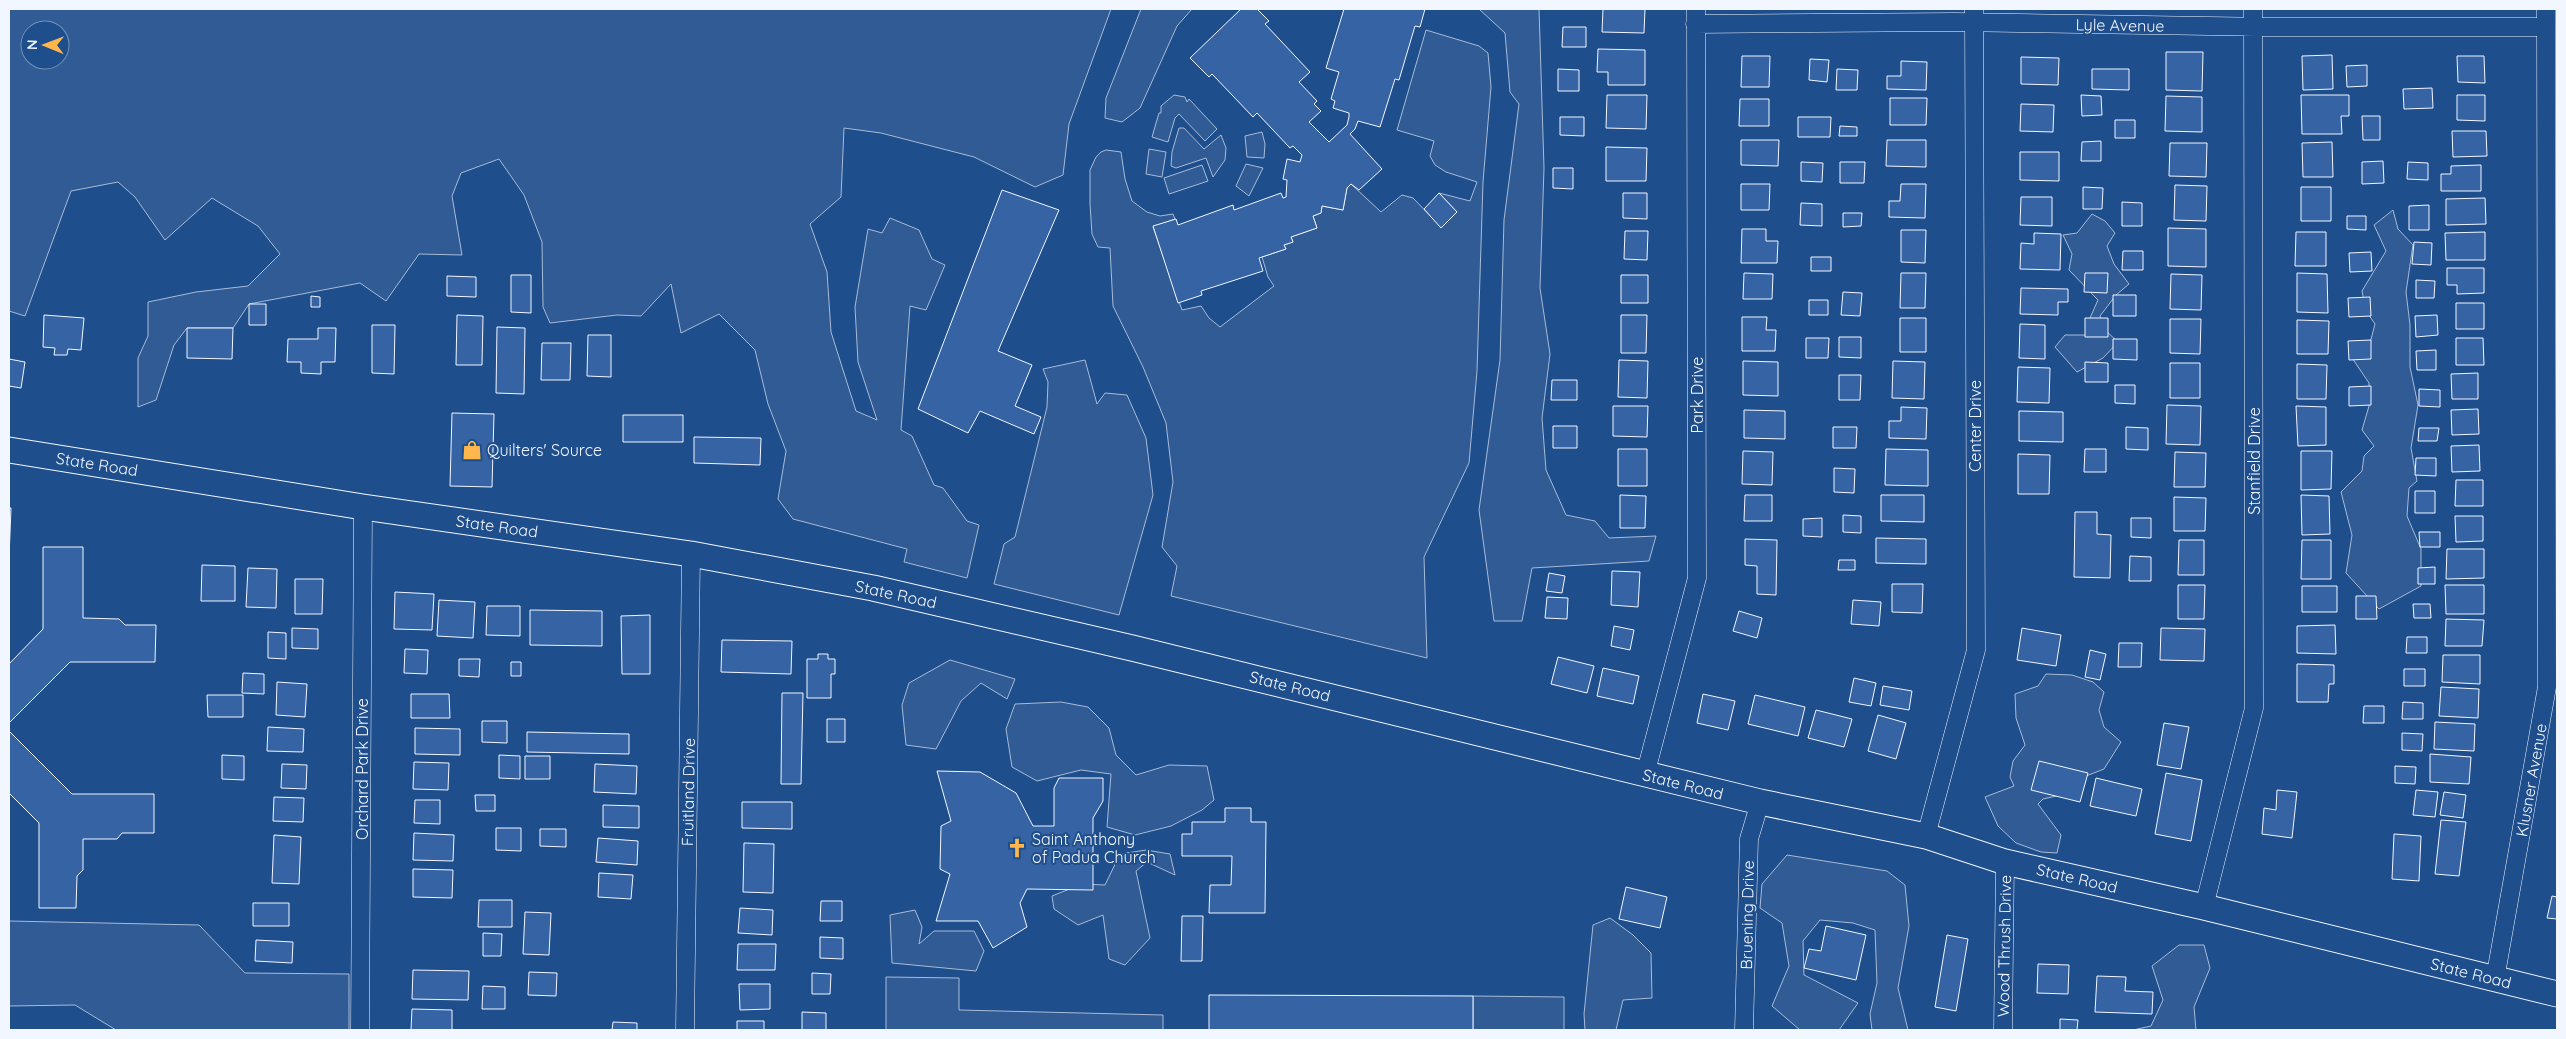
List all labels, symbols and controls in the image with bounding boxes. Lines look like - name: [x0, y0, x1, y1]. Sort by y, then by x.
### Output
- street label: Lyle Avenue: [2075, 14, 2165, 36]
- north arrow: [20, 20, 70, 70]
- text: N: [23, 39, 41, 50]
- street label: Park Drive: [1687, 357, 1707, 433]
- street label: Center Drive: [1965, 380, 1985, 472]
- street label: Stanfield Drive: [2244, 407, 2264, 515]
- shop icon: Quilters' Source: [461, 439, 483, 461]
- place label: Quilters' Source: [487, 440, 602, 460]
- street label: State Road: [55, 448, 139, 480]
- street label: State Road: [455, 510, 539, 542]
- street label: State Road: [854, 576, 938, 612]
- street label: State Road: [1248, 666, 1332, 706]
- street label: Orchard Park Drive: [352, 698, 372, 840]
- street label: Klusner Avenue: [2511, 722, 2551, 838]
- street label: Fruitland Drive: [677, 738, 699, 846]
- street label: State Road: [1641, 764, 1725, 804]
- place label: Saint Anthony of Padua Church: [1032, 829, 1156, 867]
- church icon: Saint Anthony of Padua Church: [1006, 837, 1028, 859]
- street label: State Road: [2035, 859, 2119, 897]
- street label: Bruening Drive: [1736, 860, 1758, 970]
- street label: Wood Thrush Drive: [1993, 875, 2015, 1017]
- street label: State Road: [2429, 953, 2513, 993]

